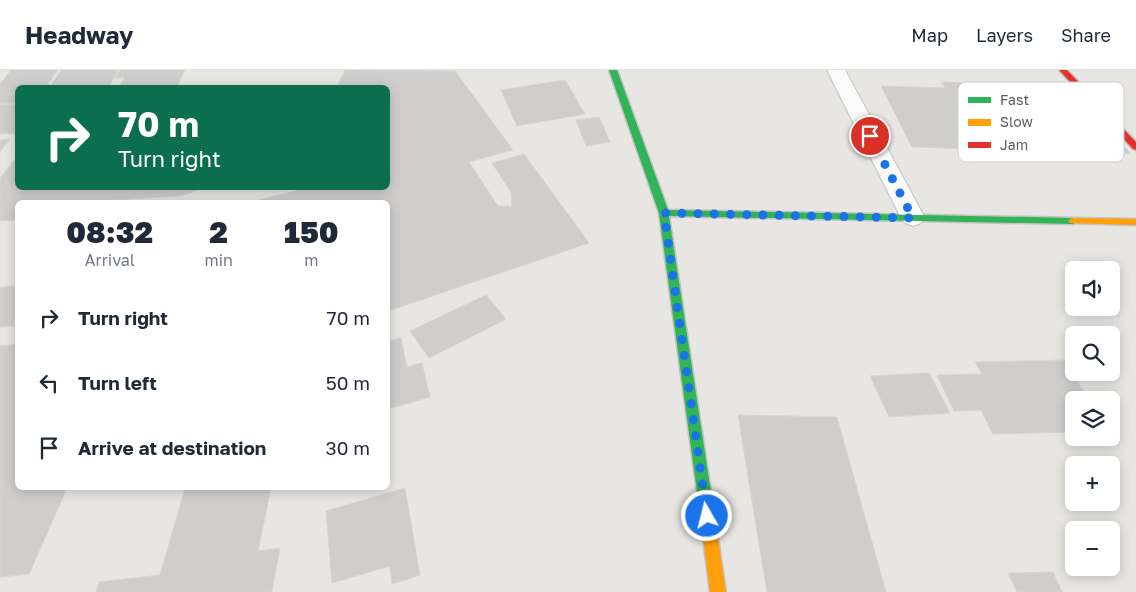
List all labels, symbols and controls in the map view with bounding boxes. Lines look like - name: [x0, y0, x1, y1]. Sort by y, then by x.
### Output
- text: Headway: [25, 20, 133, 49]
- text: Map: [911, 24, 948, 46]
- text: Layers: [976, 24, 1033, 46]
- text: Share: [1061, 24, 1111, 46]
- legend: [958, 82, 1124, 162]
- text: Fast: [1000, 91, 1029, 108]
- text: 70 m: [118, 103, 199, 145]
- icon: right: [35, 105, 100, 170]
- text: Slow: [1000, 113, 1033, 130]
- pin: [849, 115, 891, 157]
- icon: arrive: [856, 122, 884, 150]
- text: Jam: [1000, 136, 1028, 153]
- text: Turn right: [118, 145, 221, 172]
- text: 08:32: [66, 214, 153, 250]
- text: 2: [209, 214, 228, 250]
- text: 150: [284, 214, 339, 250]
- text: Arrival: [85, 250, 135, 270]
- text: min: [204, 250, 233, 270]
- text: m: [304, 250, 318, 270]
- map controls: [1065, 261, 1120, 576]
- button: sound: [1065, 261, 1120, 316]
- icon: right: [35, 304, 63, 332]
- text: Turn right: [78, 306, 168, 329]
- text: 70 m: [327, 306, 370, 329]
- button: search: [1065, 326, 1120, 381]
- icon: left: [35, 369, 63, 397]
- text: Turn left: [78, 371, 157, 394]
- text: 50 m: [326, 371, 370, 394]
- button: layers: [1065, 391, 1120, 446]
- icon: arrive: [35, 434, 63, 462]
- text: Arrive at destination: [78, 436, 266, 459]
- text: 30 m: [326, 436, 370, 459]
- button: +: [1065, 456, 1120, 511]
- position arrow: [680, 489, 732, 541]
- button: −: [1065, 521, 1120, 576]

